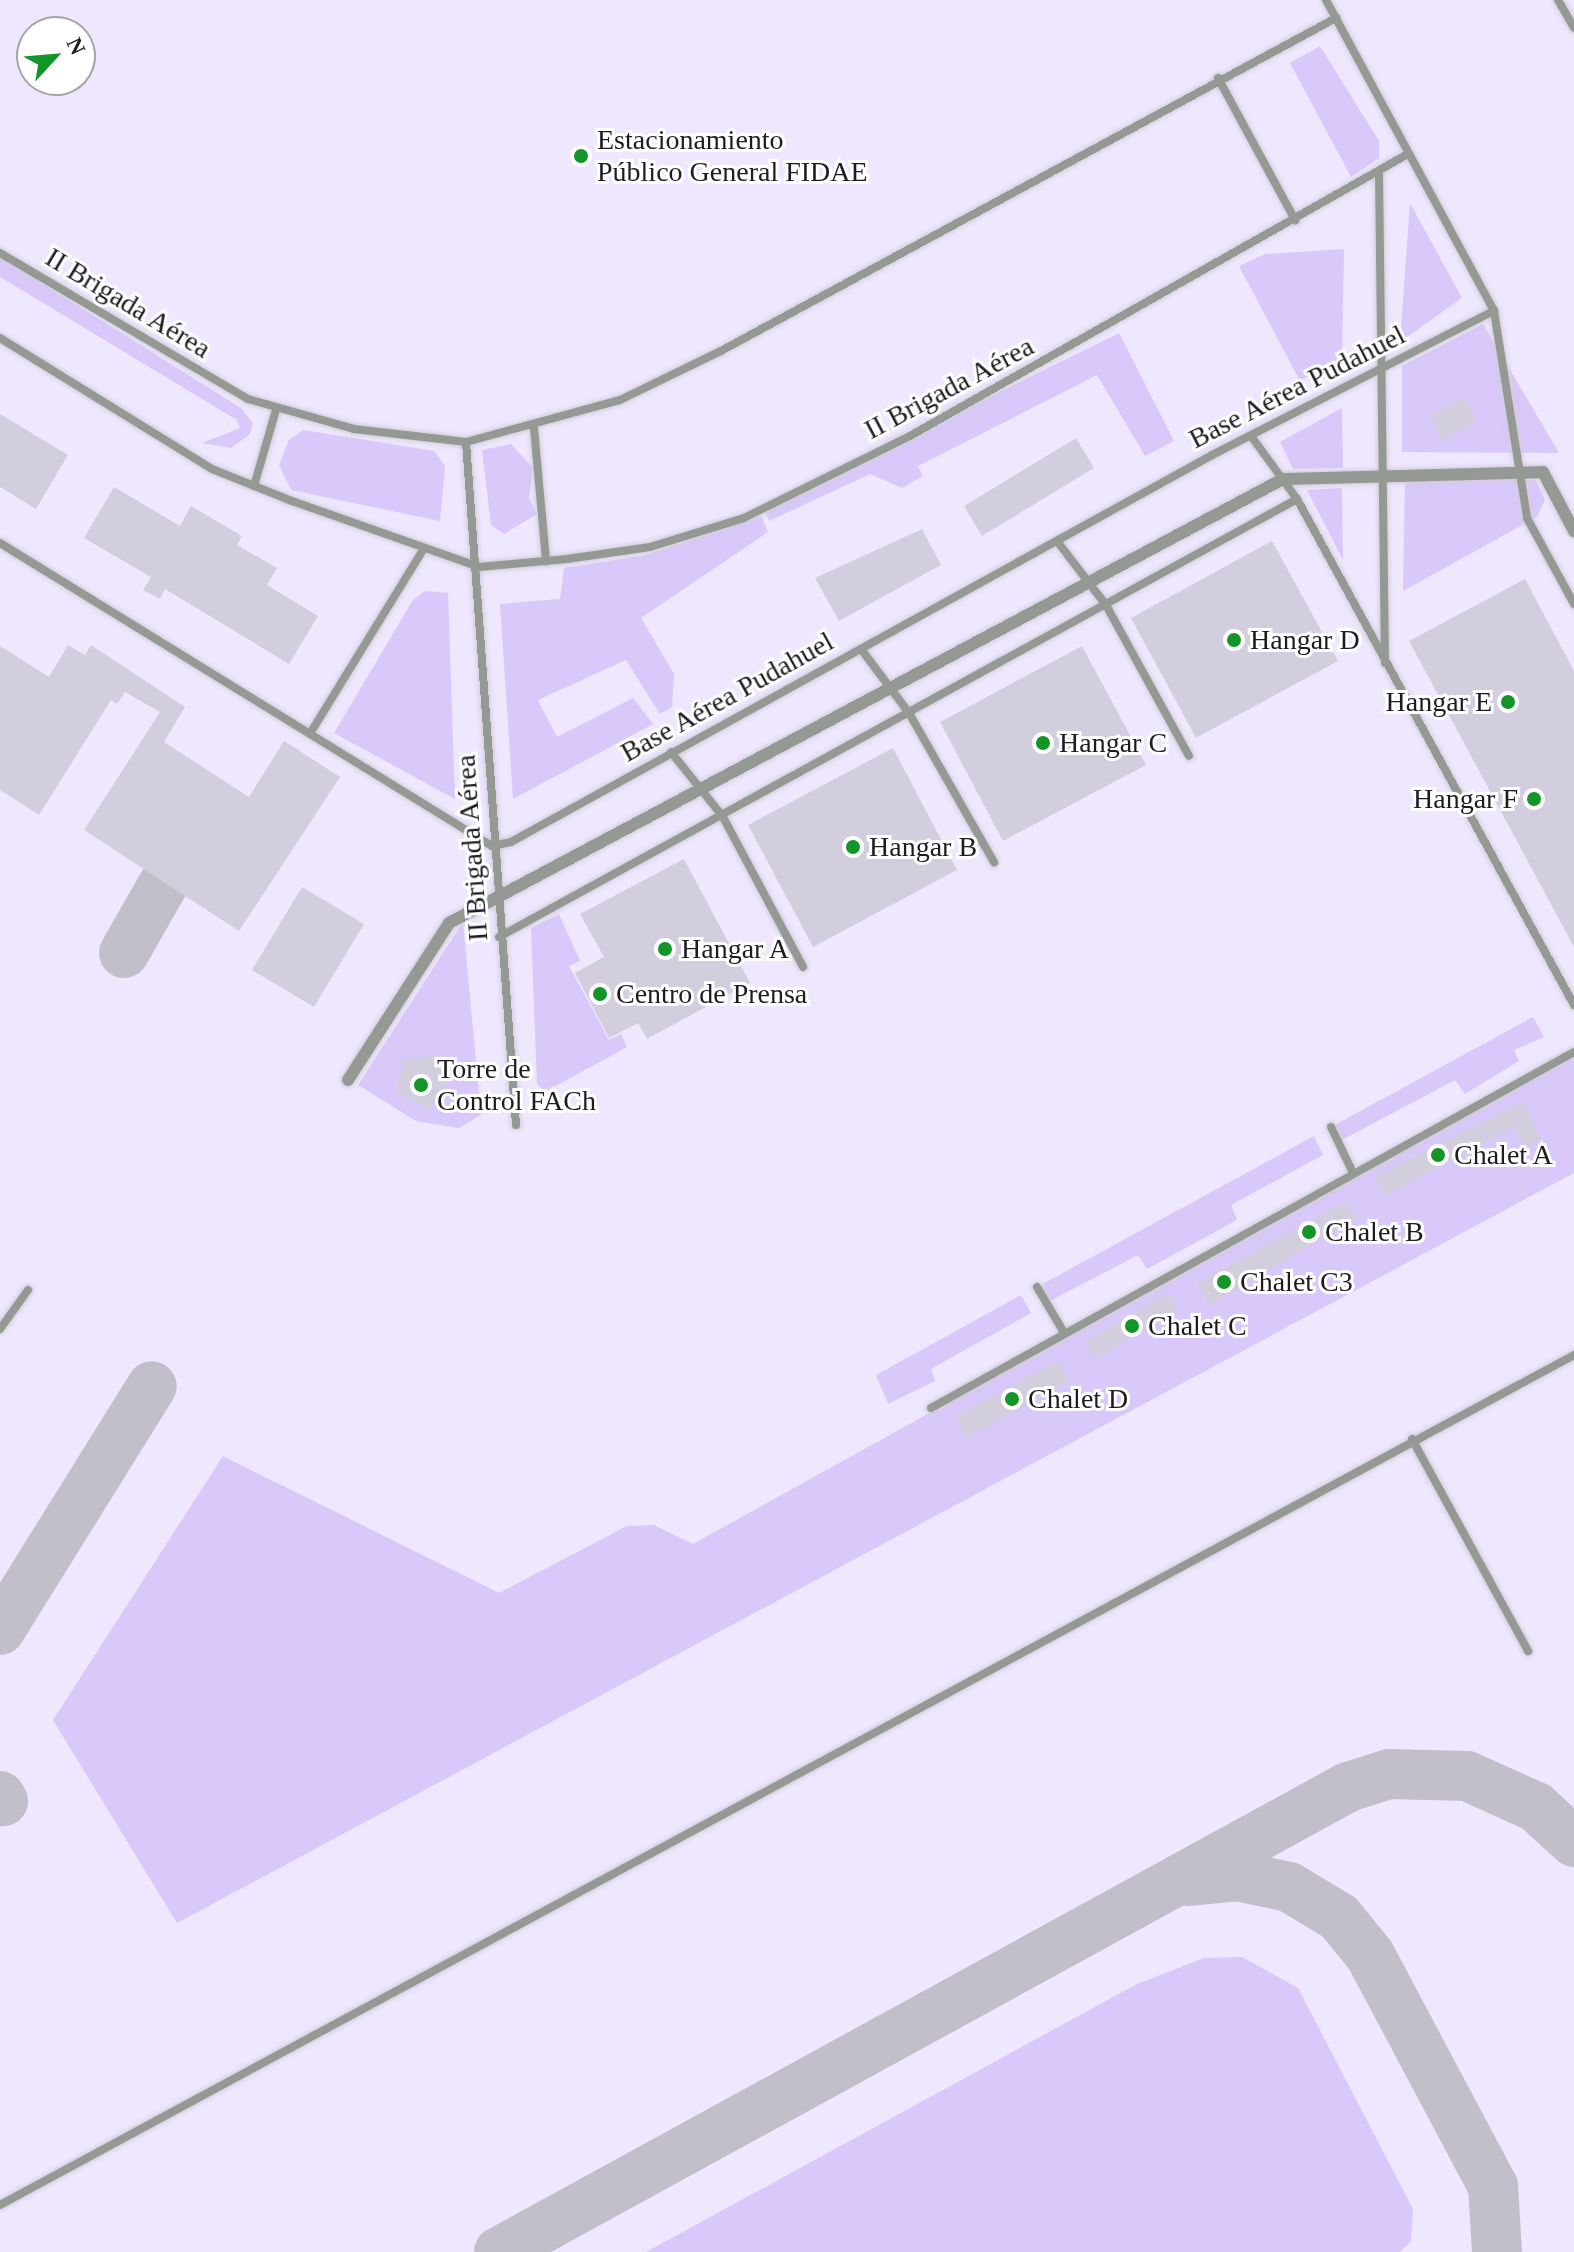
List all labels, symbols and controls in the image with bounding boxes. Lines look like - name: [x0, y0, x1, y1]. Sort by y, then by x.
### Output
- north arrow: [16, 16, 96, 96]
- text: N: [62, 34, 91, 59]
- place label: Estacionamiento Público General FIDAE: [597, 123, 868, 189]
- marker: Estacionamiento Público General FIDAE: [572, 147, 590, 165]
- street label: II Brigada Aérea: [39, 240, 217, 366]
- street label: Base Aérea Pudahuel: [1183, 318, 1411, 456]
- street label: II Brigada Aérea: [858, 329, 1040, 447]
- place label: Hangar D: [1250, 623, 1360, 657]
- street label: Base Aérea Pudahuel: [614, 624, 840, 770]
- marker: Hangar D: [1225, 631, 1243, 649]
- place label: Hangar E: [1385, 685, 1492, 719]
- marker: Hangar E: [1499, 693, 1517, 711]
- place label: Hangar C: [1059, 726, 1167, 760]
- marker: Hangar C: [1034, 734, 1052, 752]
- street label: II Brigada Aérea: [449, 753, 495, 943]
- place label: Hangar F: [1413, 782, 1518, 816]
- marker: Hangar F: [1525, 790, 1543, 808]
- place label: Hangar B: [869, 830, 977, 864]
- marker: Hangar B: [844, 838, 862, 856]
- place label: Hangar A: [681, 932, 791, 966]
- marker: Hangar A: [656, 940, 674, 958]
- place label: Centro de Prensa: [616, 977, 807, 1011]
- marker: Centro de Prensa: [591, 985, 609, 1003]
- place label: Torre de Control FACh: [437, 1052, 596, 1118]
- marker: Torre de Control FACh: [412, 1076, 430, 1094]
- place label: Chalet A: [1454, 1138, 1554, 1172]
- marker: Chalet A: [1429, 1146, 1447, 1164]
- place label: Chalet B: [1325, 1215, 1424, 1249]
- marker: Chalet B: [1300, 1223, 1318, 1241]
- place label: Chalet C3: [1240, 1265, 1353, 1299]
- marker: Chalet C3: [1215, 1273, 1233, 1291]
- place label: Chalet C: [1148, 1309, 1247, 1343]
- marker: Chalet C: [1123, 1317, 1141, 1335]
- place label: Chalet D: [1028, 1382, 1128, 1416]
- marker: Chalet D: [1003, 1390, 1021, 1408]

